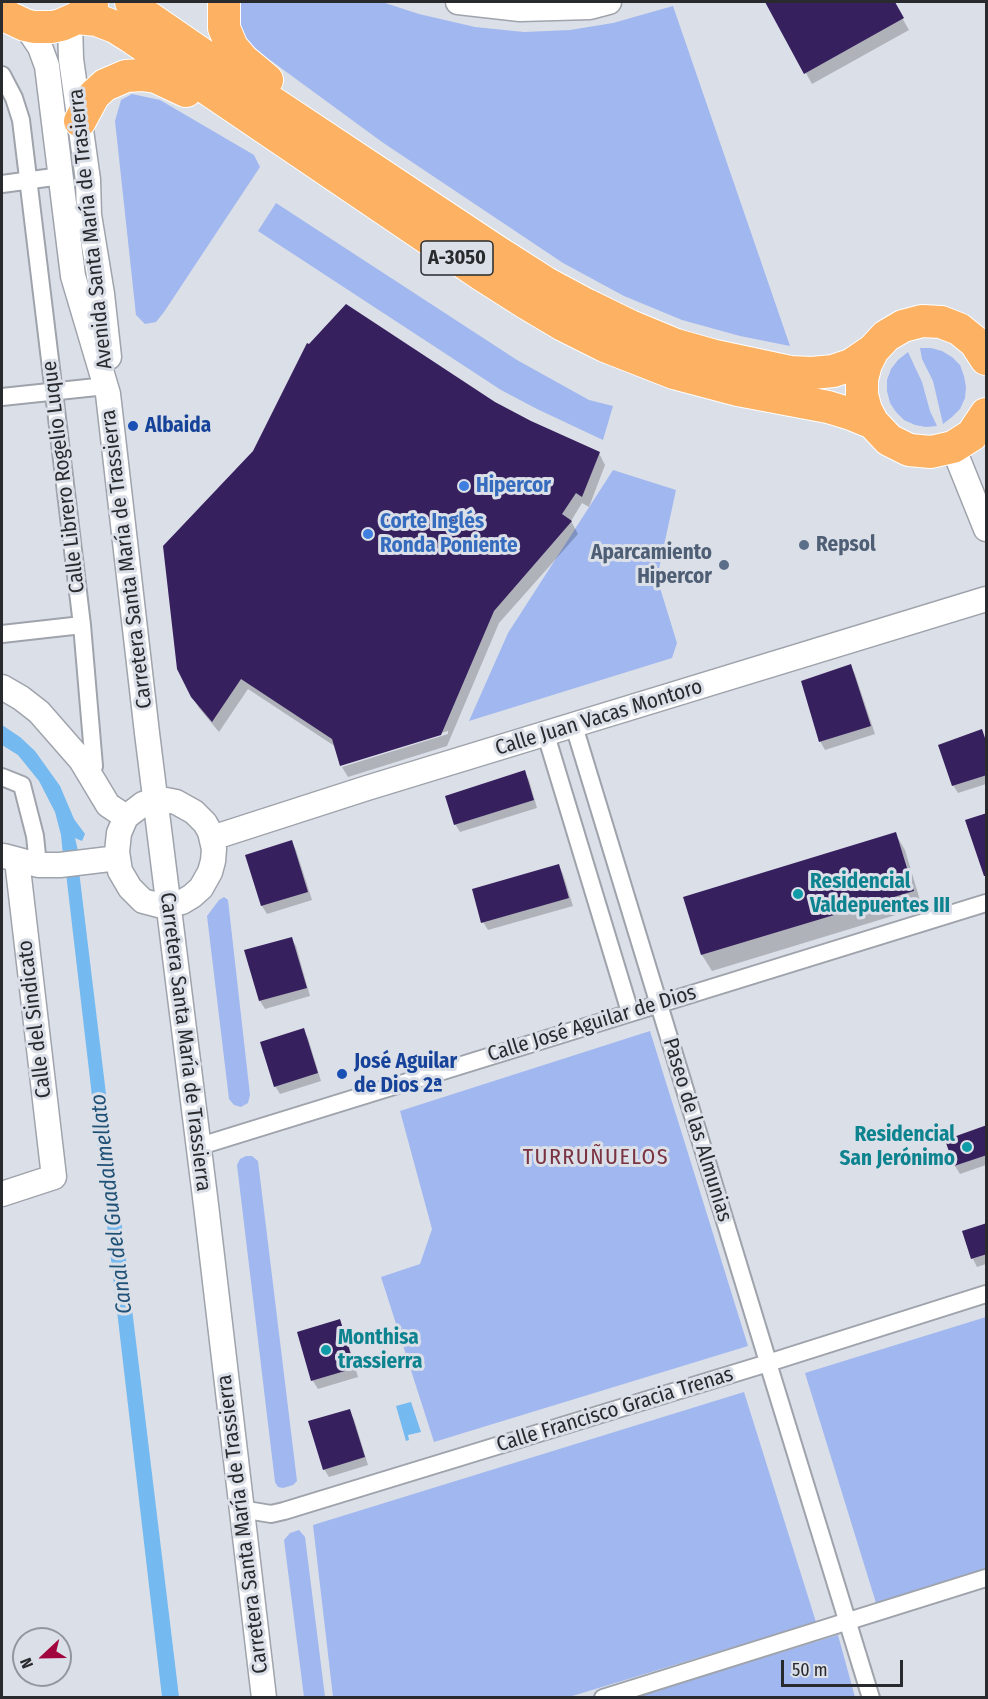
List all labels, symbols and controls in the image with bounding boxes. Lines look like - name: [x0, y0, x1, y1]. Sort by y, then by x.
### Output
- street label: Avenida Santa María de Trasierra: [64, 88, 118, 370]
- road number: A-3050: [421, 241, 493, 275]
- street label: Calle Librero Rogelio Luque: [37, 359, 91, 595]
- street label: Carretera Santa María de Trassierra: [96, 408, 158, 710]
- place label: Albaida: [145, 413, 211, 439]
- marker: Albaida: [126, 419, 140, 433]
- place label: Hipercor: [476, 473, 551, 499]
- marker: Hipercor: [457, 479, 471, 493]
- place label: Corte Inglés Ronda Poniente: [380, 509, 518, 559]
- marker: Corte Inglés Ronda Poniente: [361, 527, 375, 541]
- place label: Repsol: [816, 532, 876, 558]
- marker: Repsol: [797, 538, 811, 552]
- place label: Aparcamiento Hipercor: [591, 540, 712, 590]
- marker: Aparcamiento Hipercor: [717, 558, 731, 572]
- street label: Calle Juan Vacas Montoro: [492, 674, 706, 762]
- place label: Residencial Valdepuentes III: [810, 869, 950, 919]
- marker: Residencial Valdepuentes III: [791, 887, 805, 901]
- street label: Carretera Santa María de Trassierra: [154, 891, 216, 1193]
- street label: Calle del Sindicato: [13, 939, 57, 1099]
- street label: Calle José Aguilar de Dios: [485, 980, 699, 1068]
- street label: Paseo de las Almunias: [657, 1035, 737, 1225]
- place label: José Aguilar de Dios 2ª: [354, 1049, 457, 1099]
- marker: José Aguilar de Dios 2ª: [335, 1067, 349, 1081]
- water label: Canal del Guadalmellato: [85, 1093, 139, 1315]
- place label: Residencial San Jerónimo: [840, 1122, 955, 1172]
- marker: Residencial San Jerónimo: [960, 1140, 974, 1154]
- district label: TURRUÑUELOS: [523, 1145, 669, 1171]
- place label: Monthisa trassierra: [338, 1325, 422, 1375]
- marker: Monthisa trassierra: [319, 1343, 333, 1357]
- street label: Calle Francisco Gracia Trenas: [494, 1362, 736, 1458]
- street label: Carretera Santa María de Trassierra: [212, 1373, 274, 1675]
- north arrow: [12, 1627, 72, 1687]
- scale bar: [784, 1648, 906, 1686]
- text: N: [16, 1655, 37, 1671]
- text: 50 m: [792, 1659, 828, 1681]

